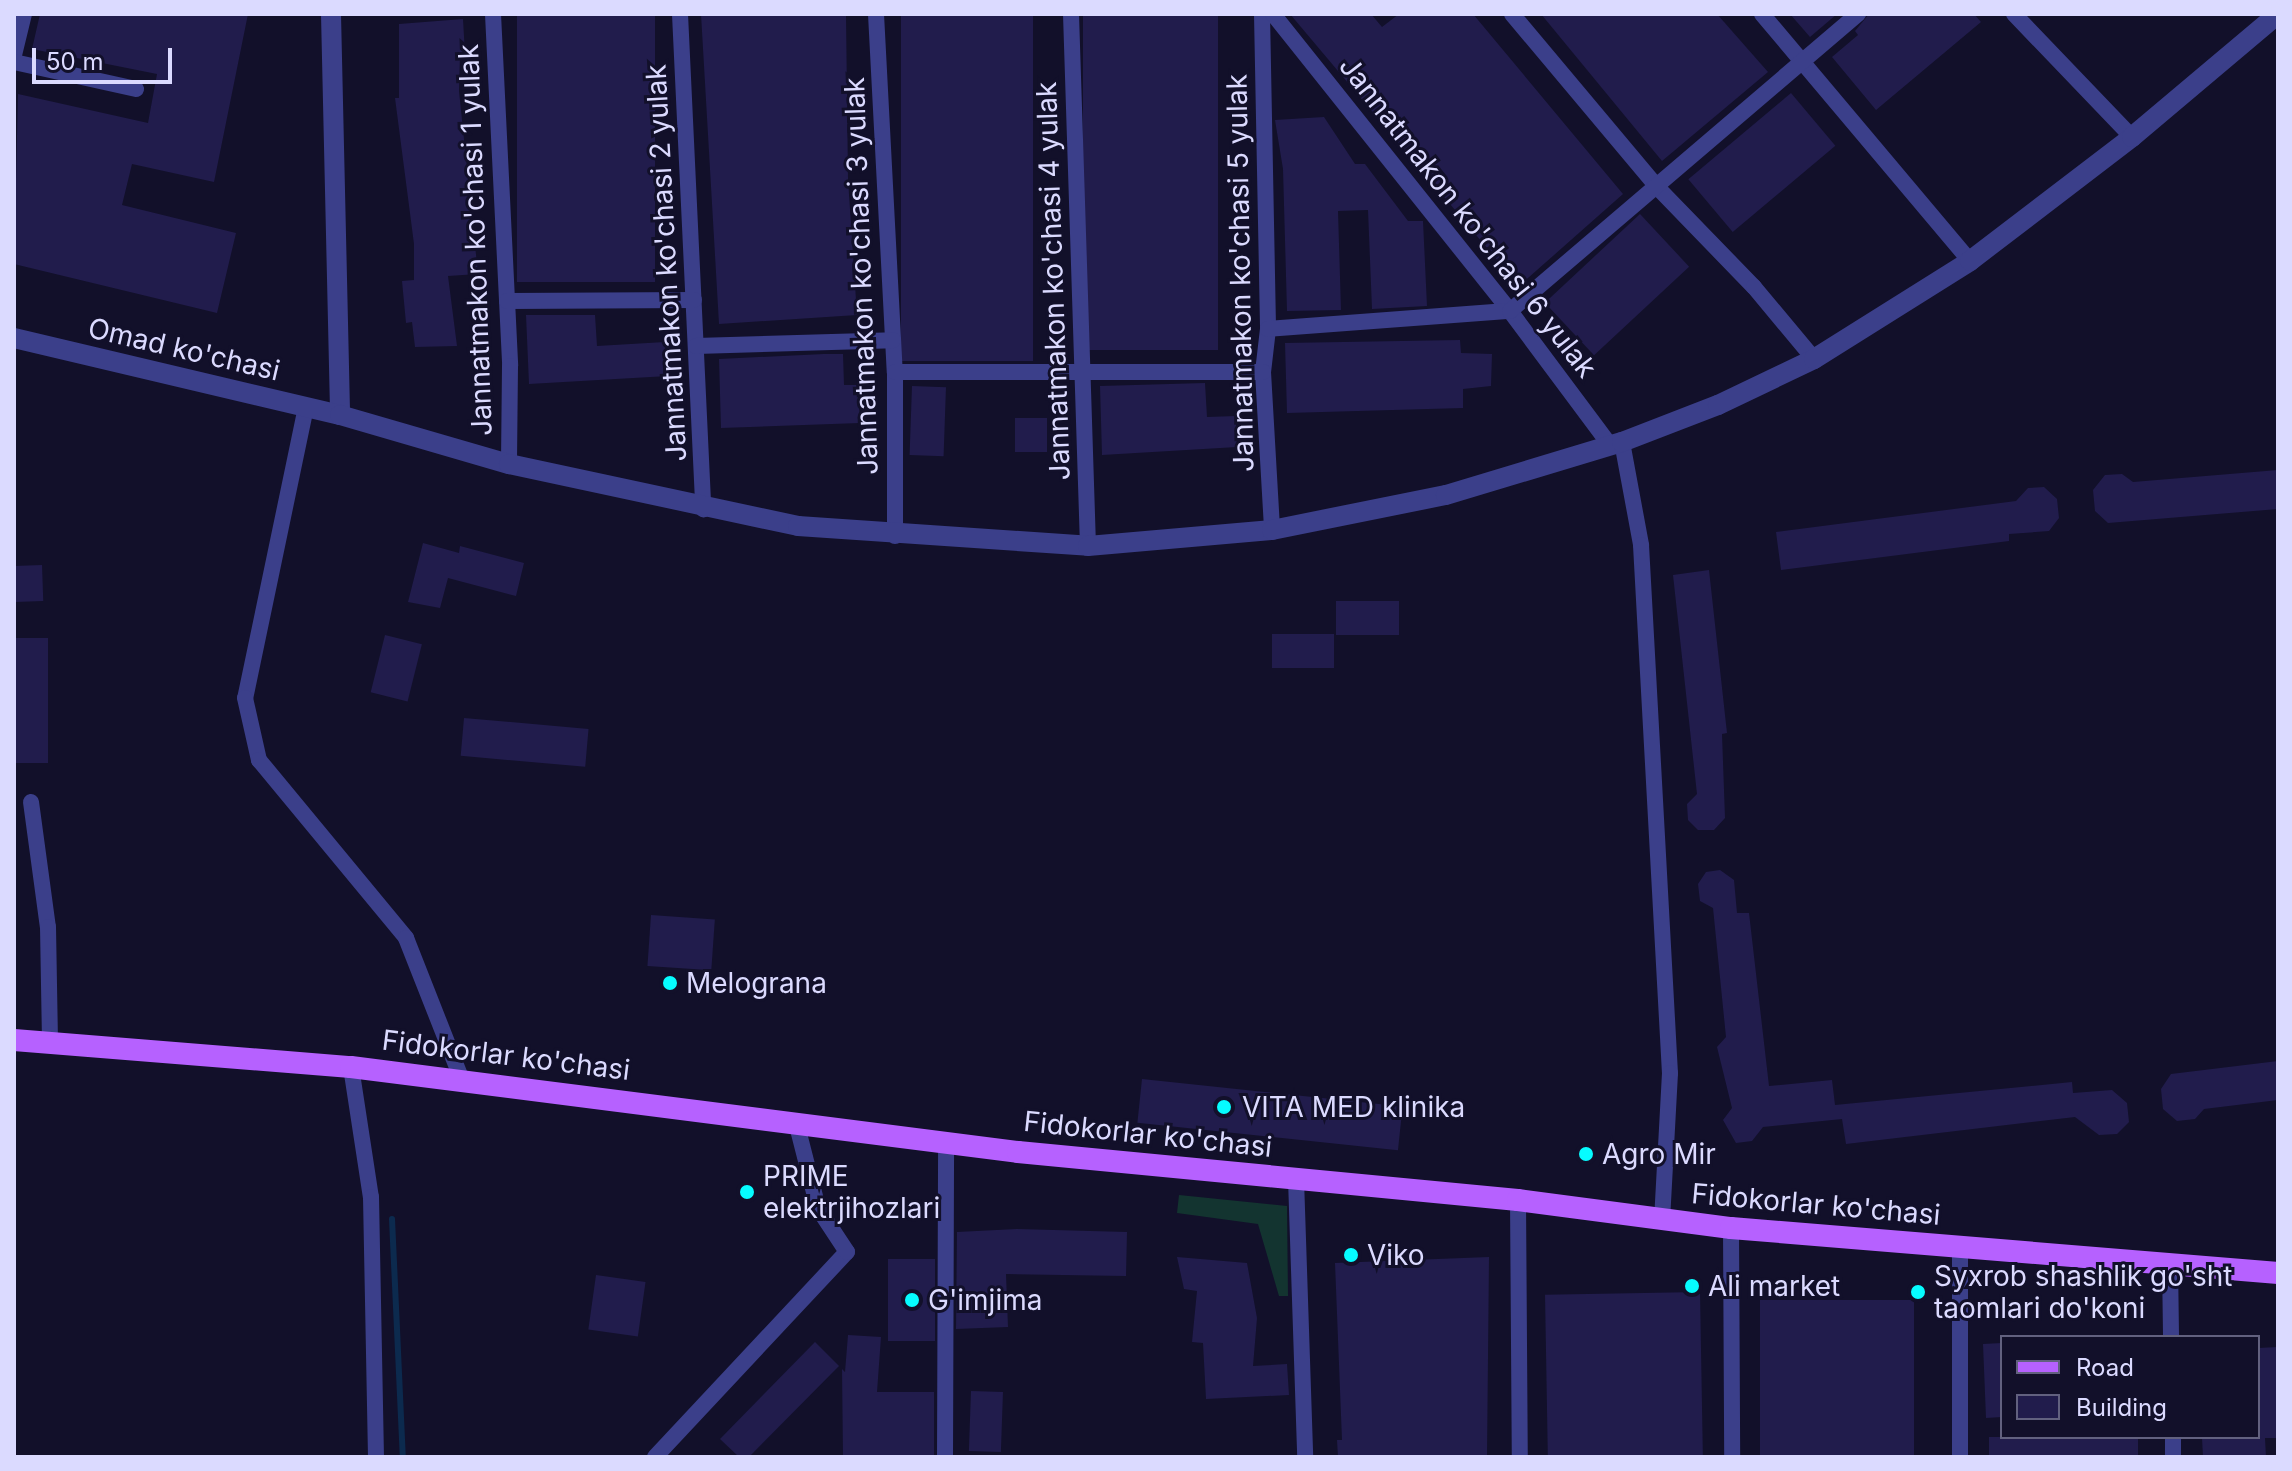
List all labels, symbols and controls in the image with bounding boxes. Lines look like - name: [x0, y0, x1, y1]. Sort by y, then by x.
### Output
- scale bar: [36, 32, 176, 82]
- street label: Jannatmakon ko'chasi 1 yulak: [451, 43, 499, 437]
- text: 50 m: [46, 47, 104, 76]
- street label: Jannatmakon ko'chasi 6 yulak: [1332, 50, 1604, 384]
- street label: Jannatmakon ko'chasi 2 yulak: [639, 63, 693, 463]
- street label: Jannatmakon ko'chasi 5 yulak: [1220, 74, 1260, 472]
- street label: Jannatmakon ko'chasi 3 yulak: [837, 77, 885, 475]
- street label: Jannatmakon ko'chasi 4 yulak: [1029, 81, 1077, 481]
- street label: Omad ko'chasi: [85, 311, 283, 387]
- place label: Melograna: [686, 966, 827, 1000]
- marker: Melograna: [661, 974, 679, 992]
- street label: Fidokorlar ko'chasi: [380, 1023, 632, 1087]
- place label: VITA MED klinika: [1242, 1090, 1465, 1124]
- marker: VITA MED klinika: [1213, 1096, 1235, 1118]
- street label: Fidokorlar ko'chasi: [1022, 1104, 1274, 1164]
- place label: Agro Mir: [1602, 1137, 1716, 1171]
- marker: Agro Mir: [1577, 1145, 1595, 1163]
- place label: PRIME elektrjihozlari: [763, 1159, 940, 1225]
- street label: Fidokorlar ko'chasi: [1690, 1176, 1942, 1232]
- marker: PRIME elektrjihozlari: [738, 1183, 756, 1201]
- place label: Viko: [1367, 1238, 1425, 1272]
- marker: Viko: [1342, 1246, 1360, 1264]
- place label: Syxrob shashlik go'sht taomlari do'koni: [1934, 1259, 2233, 1325]
- place label: Ali market: [1708, 1269, 1840, 1303]
- marker: Ali market: [1683, 1277, 1701, 1295]
- place label: G'imjima: [928, 1283, 1042, 1317]
- marker: Syxrob shashlik go'sht taomlari do'koni: [1909, 1283, 1927, 1301]
- marker: G'imjima: [903, 1291, 921, 1309]
- legend: [2000, 1335, 2260, 1439]
- text: Road: [2076, 1353, 2134, 1382]
- text: Building: [2076, 1393, 2167, 1422]

